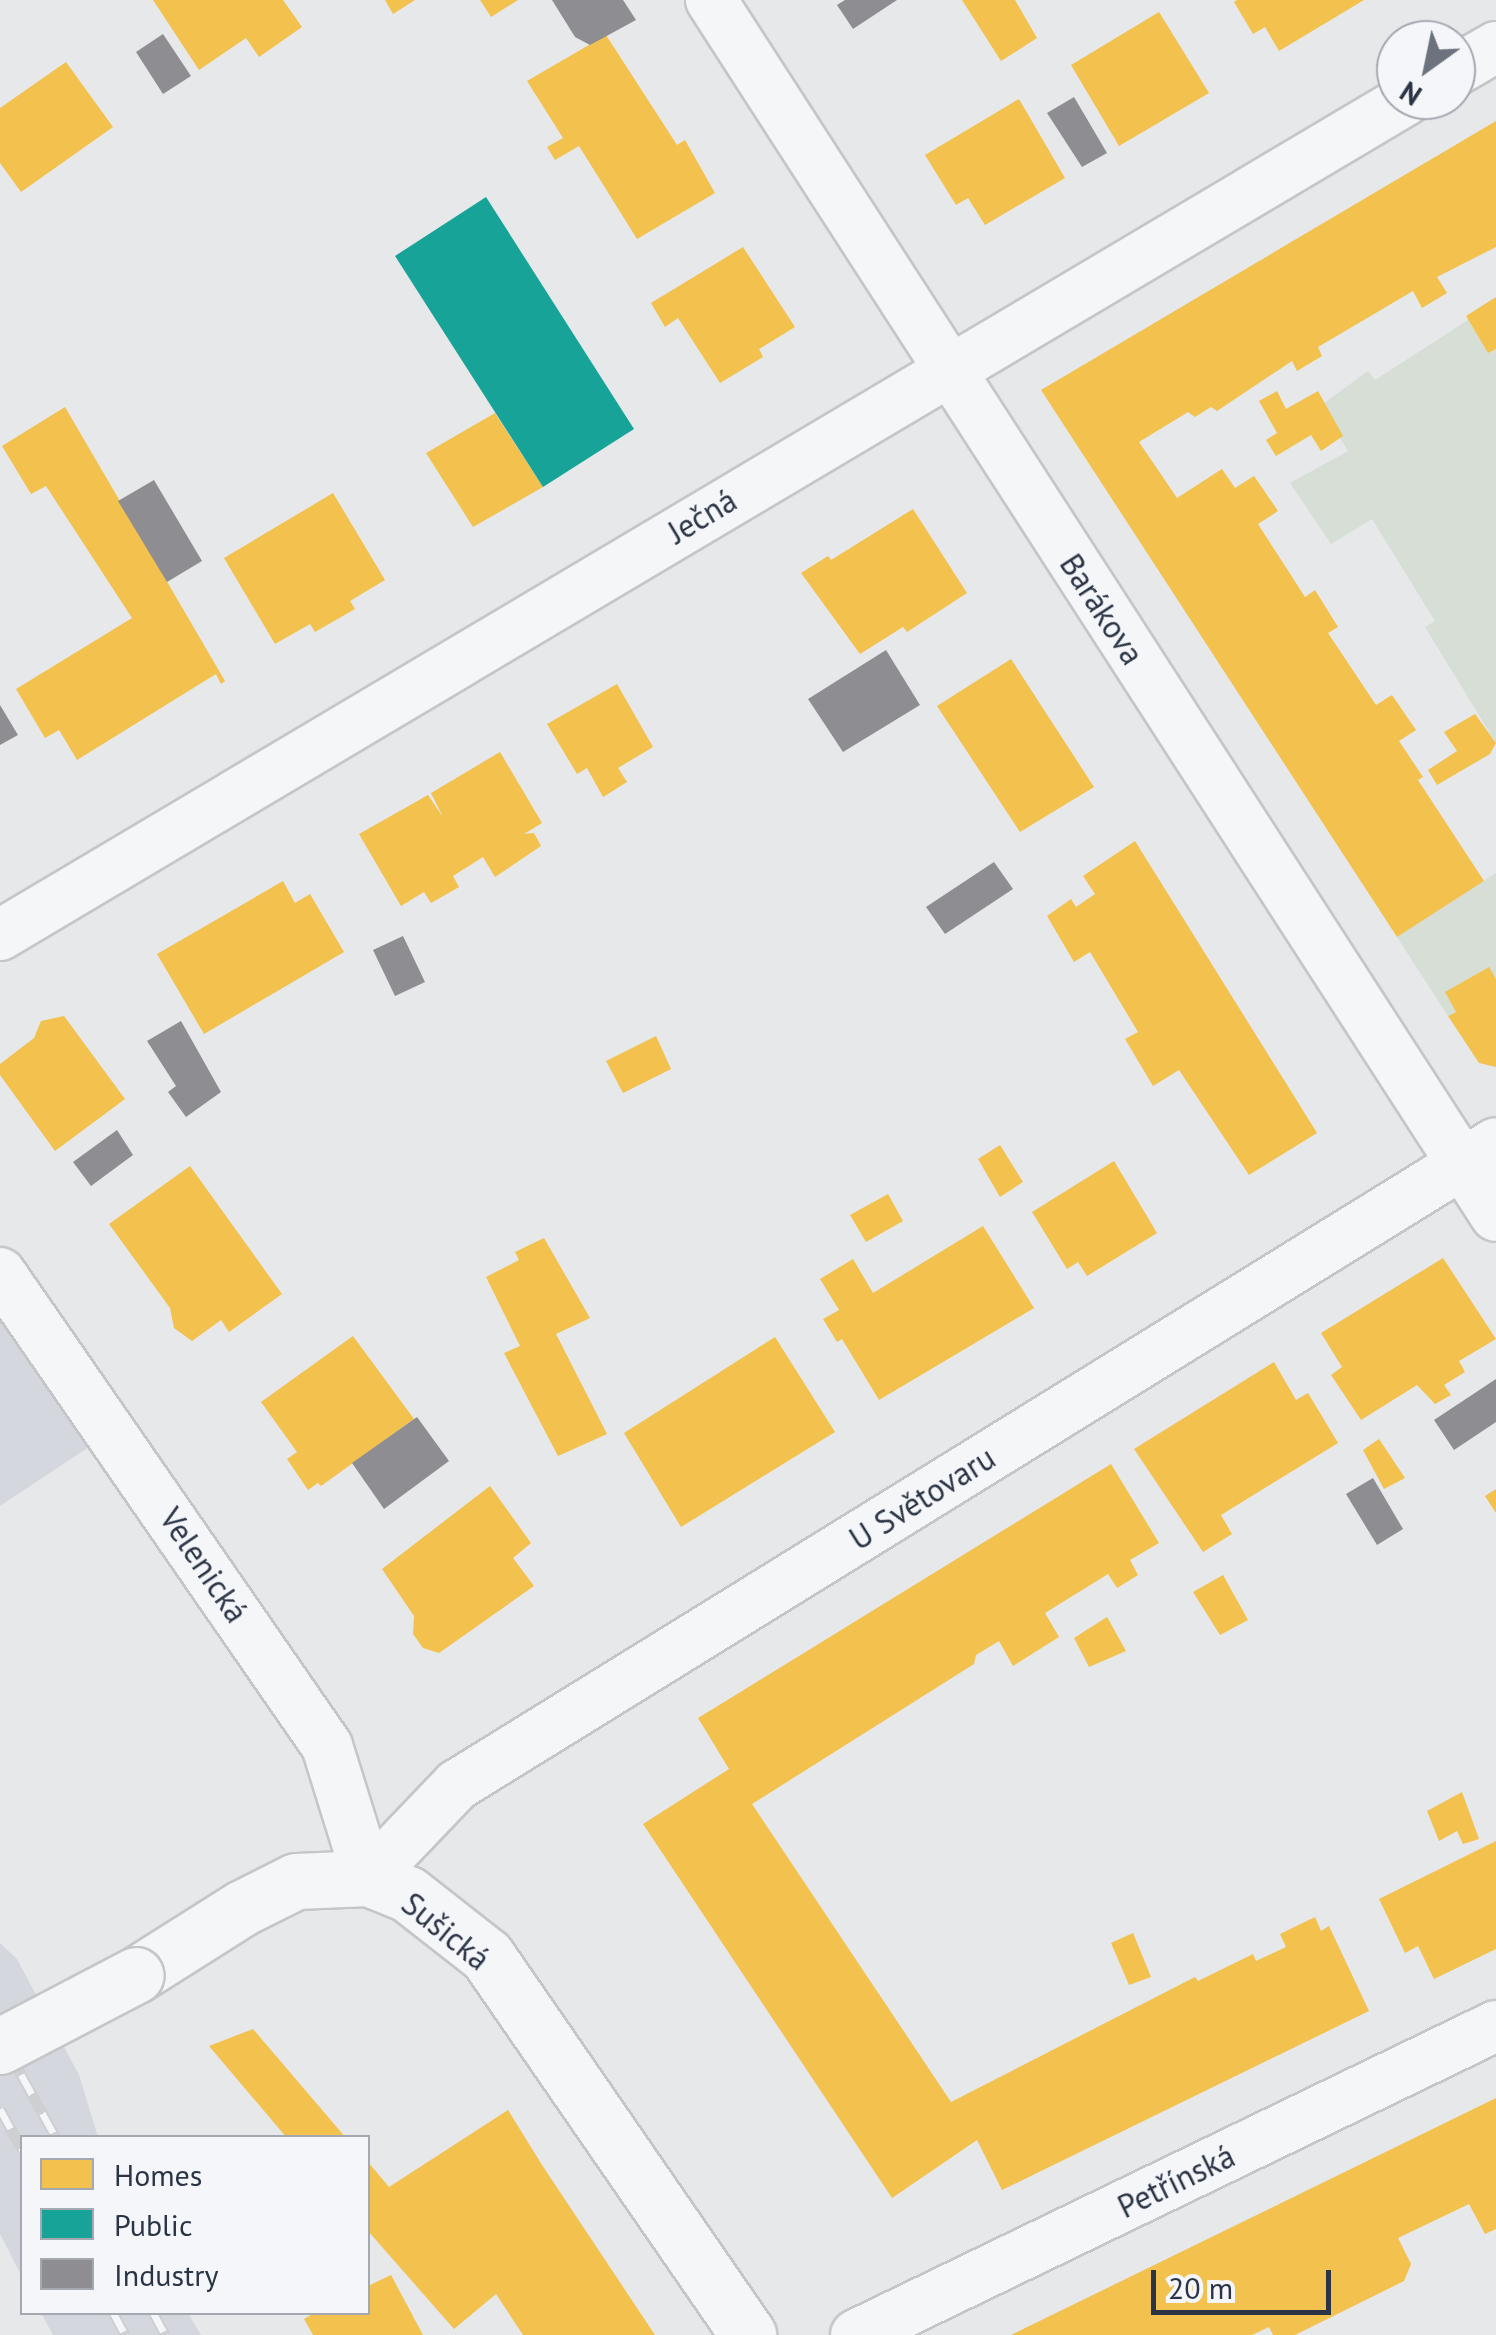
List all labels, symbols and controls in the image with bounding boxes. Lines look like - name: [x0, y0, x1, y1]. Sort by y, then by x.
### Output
- north arrow: [1376, 20, 1476, 120]
- text: N: [1393, 73, 1428, 114]
- street label: Ječná: [661, 481, 743, 551]
- street label: Barákova: [1052, 546, 1152, 672]
- street label: U Světovaru: [842, 1438, 1002, 1558]
- street label: Velenická: [152, 1500, 256, 1630]
- street label: Sušická: [394, 1884, 498, 1978]
- legend: [20, 2135, 370, 2315]
- street label: Petřínská: [1111, 2136, 1241, 2226]
- text: Homes: [114, 2155, 202, 2194]
- text: Public: [114, 2205, 192, 2244]
- scale bar: [1156, 2250, 1336, 2312]
- text: Industry: [114, 2255, 218, 2294]
- text: 20 m: [1168, 2268, 1233, 2307]

